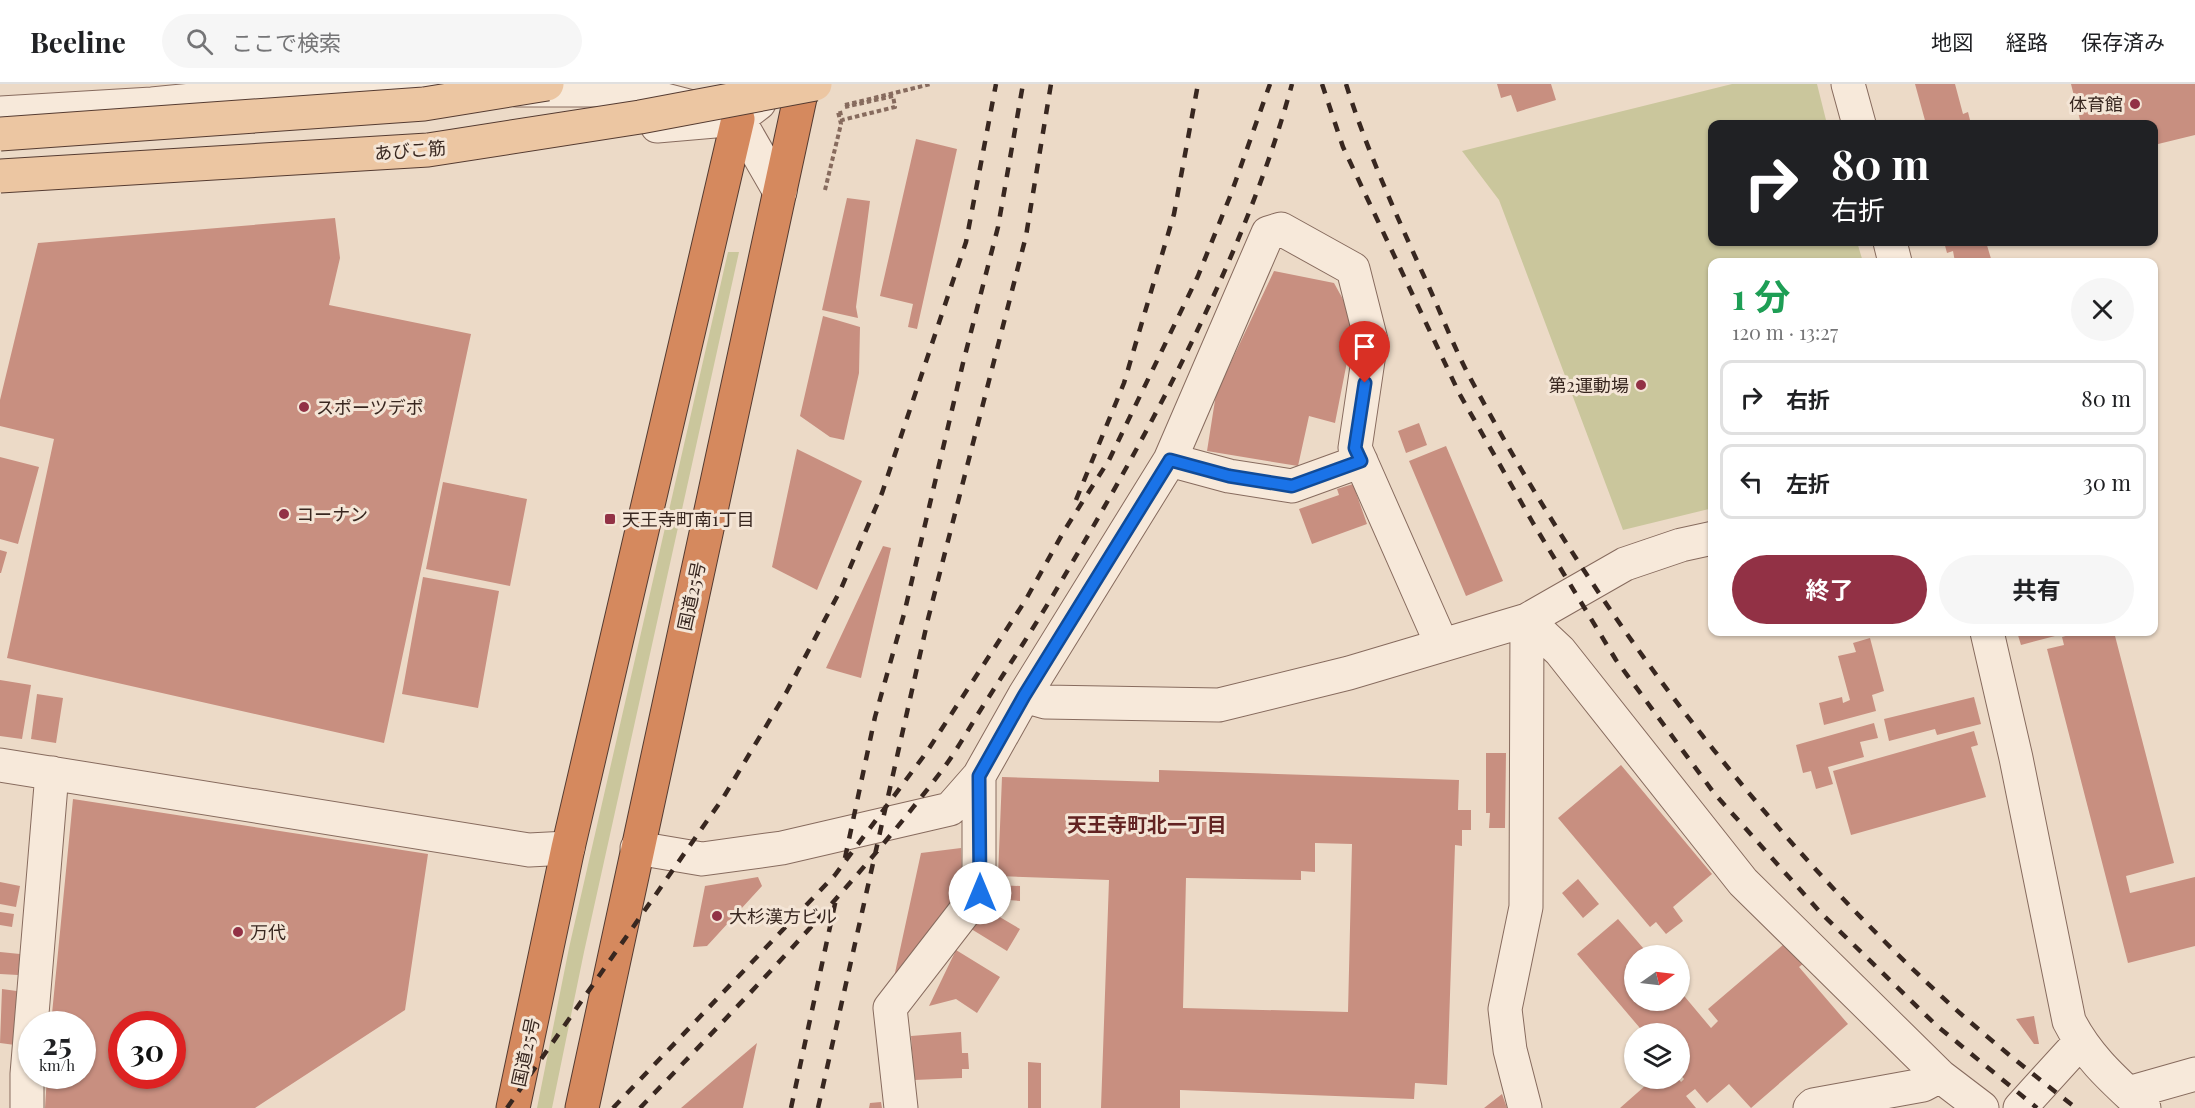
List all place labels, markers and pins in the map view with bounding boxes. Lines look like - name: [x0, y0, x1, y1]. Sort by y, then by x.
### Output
- place label: 体育館: [2069, 92, 2123, 116]
- marker: 体育館: [2128, 97, 2142, 111]
- pin: [1339, 321, 1390, 383]
- place label: 第2運動場: [1548, 373, 1629, 397]
- marker: 第2運動場: [1634, 378, 1648, 392]
- place label: スポーツデポ: [316, 395, 424, 419]
- marker: スポーツデポ: [297, 400, 311, 414]
- place label: コーナン: [296, 502, 368, 526]
- marker: コーナン: [277, 507, 291, 521]
- place label: 天王寺町南1丁目: [622, 507, 755, 531]
- marker: 天王寺町南1丁目: [603, 512, 617, 526]
- place label: 大杉漢方ビル: [729, 904, 837, 928]
- marker: 大杉漢方ビル: [710, 909, 724, 923]
- place label: 万代: [250, 920, 286, 944]
- marker: 万代: [231, 925, 245, 939]

